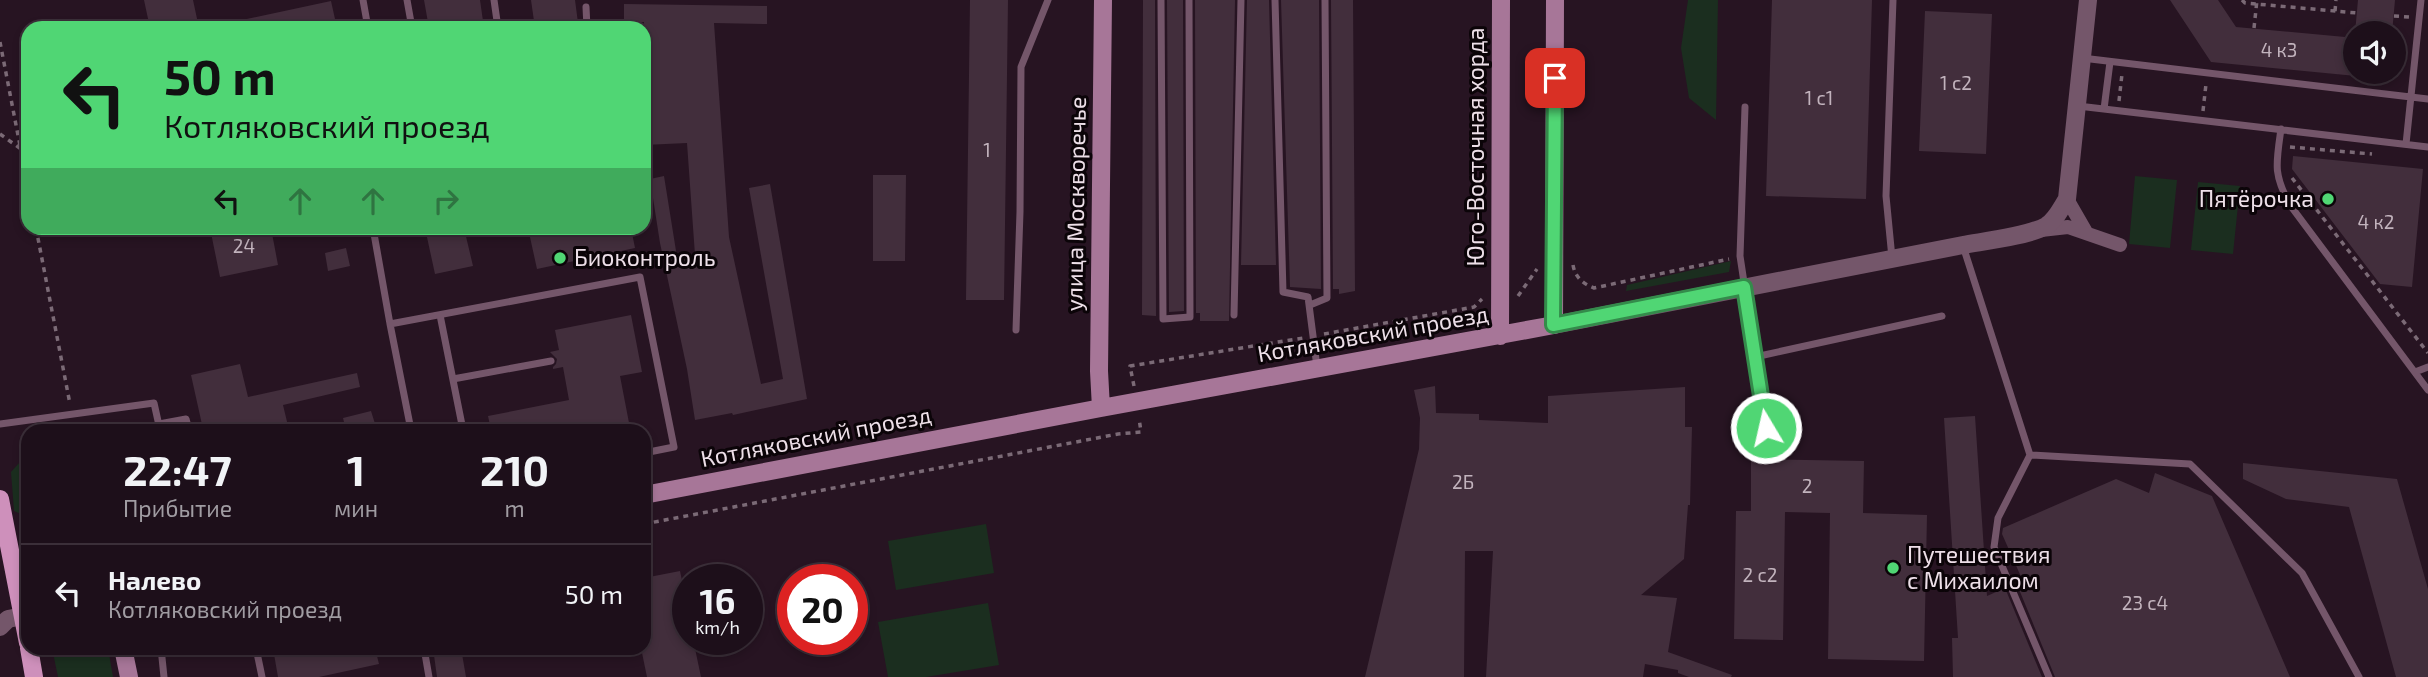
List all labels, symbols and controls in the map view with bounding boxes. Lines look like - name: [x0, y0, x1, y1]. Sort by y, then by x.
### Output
- map controls: [2343, 21, 2406, 84]
- button: sound: [2343, 21, 2406, 84]
- street label: Юго-Восточная хорда: [1461, 28, 1489, 266]
- house number: 4 к3: [2261, 38, 2297, 61]
- text: 50 m: [164, 46, 276, 105]
- pin: [1525, 48, 1585, 108]
- icon: left: [49, 49, 140, 140]
- icon: arrive: [1536, 59, 1574, 97]
- house number: 1 с2: [1940, 71, 1972, 94]
- house number: 1 с1: [1805, 86, 1833, 109]
- street label: улица Москворечье: [1059, 96, 1092, 311]
- text: Котляковский проезд: [164, 106, 490, 144]
- house number: 1: [983, 138, 991, 161]
- icon: left: [208, 182, 246, 220]
- icon: ahead: [281, 182, 319, 220]
- icon: ahead: [354, 182, 392, 220]
- icon: right: [427, 182, 465, 220]
- place label: Пятёрочка: [2199, 184, 2314, 212]
- marker: Пятёрочка: [2320, 191, 2336, 207]
- house number: 4 к2: [2358, 210, 2394, 233]
- house number: 24: [233, 234, 255, 257]
- place label: Биоконтроль: [574, 243, 716, 271]
- marker: Биоконтроль: [552, 250, 568, 266]
- street label: Котляковский проезд: [1255, 299, 1491, 367]
- position arrow: [1729, 391, 1803, 465]
- street label: Котляковский проезд: [698, 400, 933, 472]
- text: 22:47: [123, 444, 232, 494]
- text: 1: [347, 444, 365, 494]
- text: 210: [480, 444, 549, 494]
- house number: 2Б: [1452, 470, 1474, 493]
- house number: 2: [1802, 474, 1812, 497]
- text: Прибытие: [123, 494, 232, 522]
- text: мин: [334, 494, 378, 522]
- text: m: [505, 494, 525, 522]
- place label: Путешествия с Михаилом: [1907, 540, 2050, 594]
- marker: Путешествия с Михаилом: [1885, 560, 1901, 576]
- house number: 2 с2: [1743, 563, 1777, 586]
- text: Налево: [108, 564, 201, 595]
- speed limit sign: 20: [777, 564, 868, 655]
- icon: left: [49, 574, 87, 612]
- text: 50 m: [565, 578, 623, 609]
- text: 16: [700, 579, 735, 621]
- house number: 23 с4: [2122, 591, 2168, 614]
- text: Котляковский проезд: [108, 595, 342, 623]
- text: km/h: [695, 616, 740, 638]

